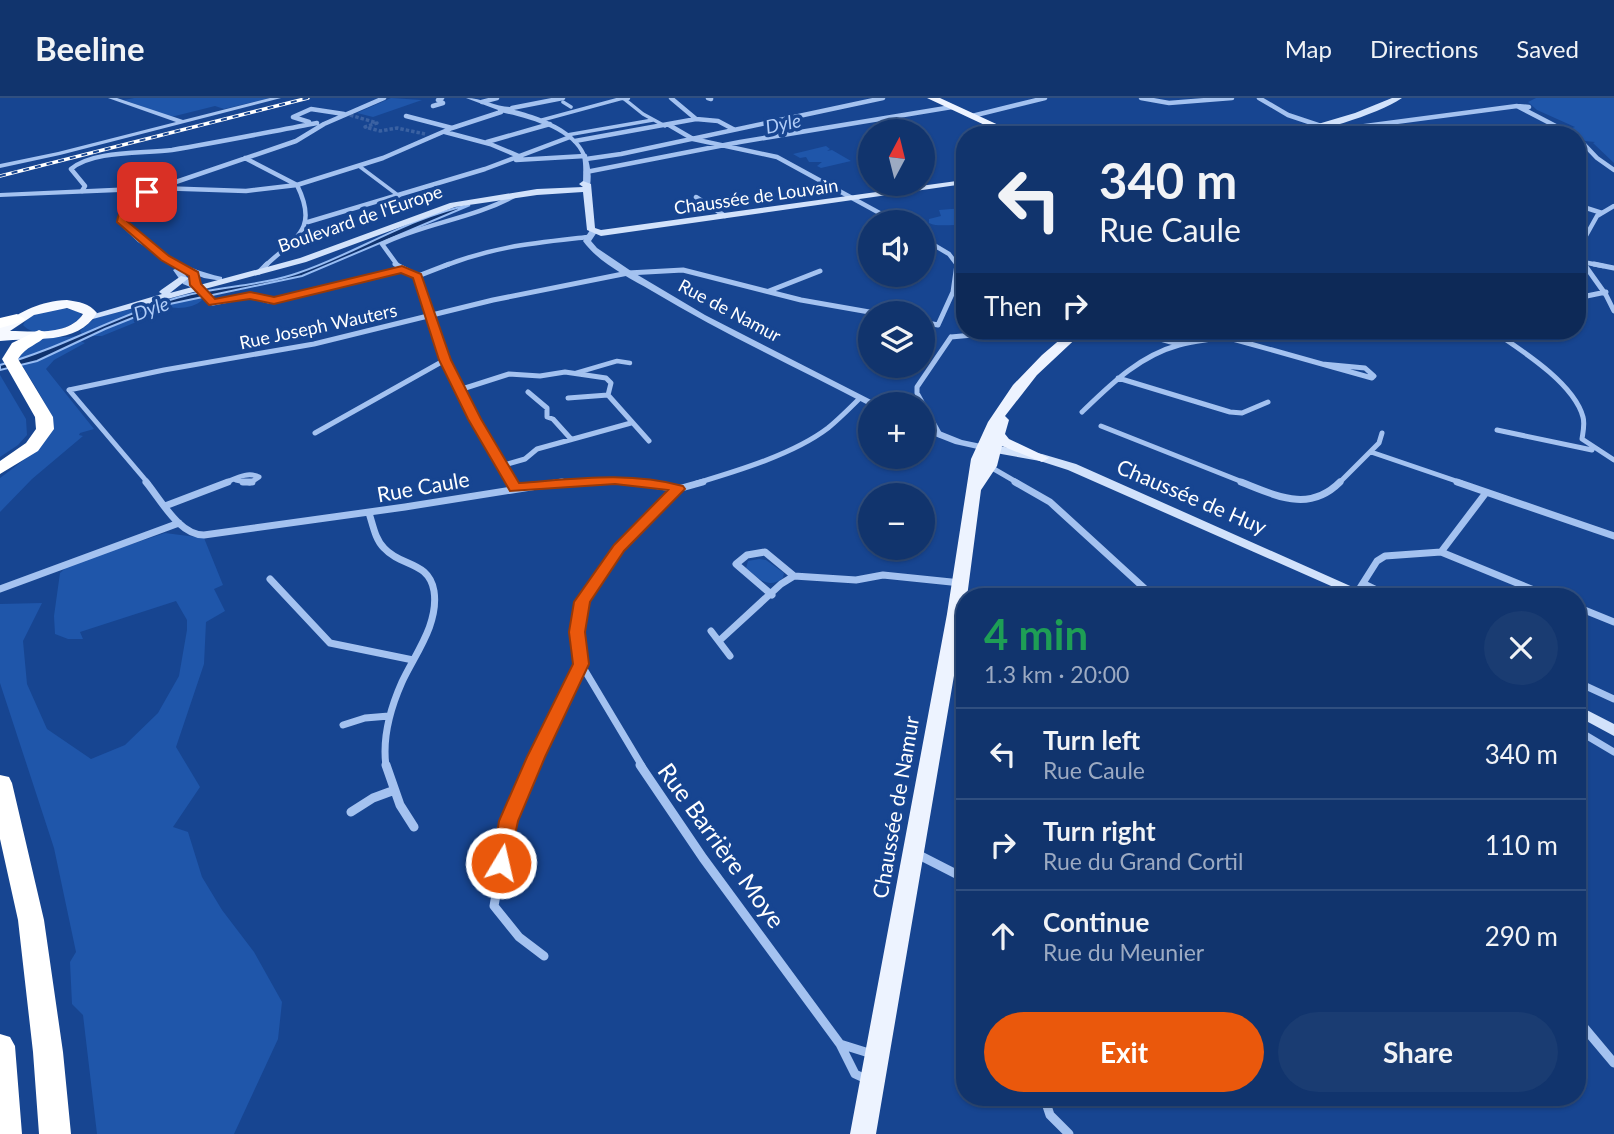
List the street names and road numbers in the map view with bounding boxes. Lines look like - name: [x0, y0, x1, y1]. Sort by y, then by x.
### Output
- street label: Chaussée de Louvain: [672, 174, 840, 218]
- street label: Boulevard de l'Europe: [275, 180, 445, 256]
- street label: Rue de Namur: [675, 274, 785, 346]
- street label: Rue Joseph Wauters: [237, 298, 399, 353]
- street label: Chaussée de Huy: [1113, 453, 1271, 539]
- street label: Rue Caule: [375, 466, 471, 506]
- street label: Chaussée de Namur: [867, 714, 923, 900]
- street label: Rue Barrière Moye: [652, 757, 792, 933]

